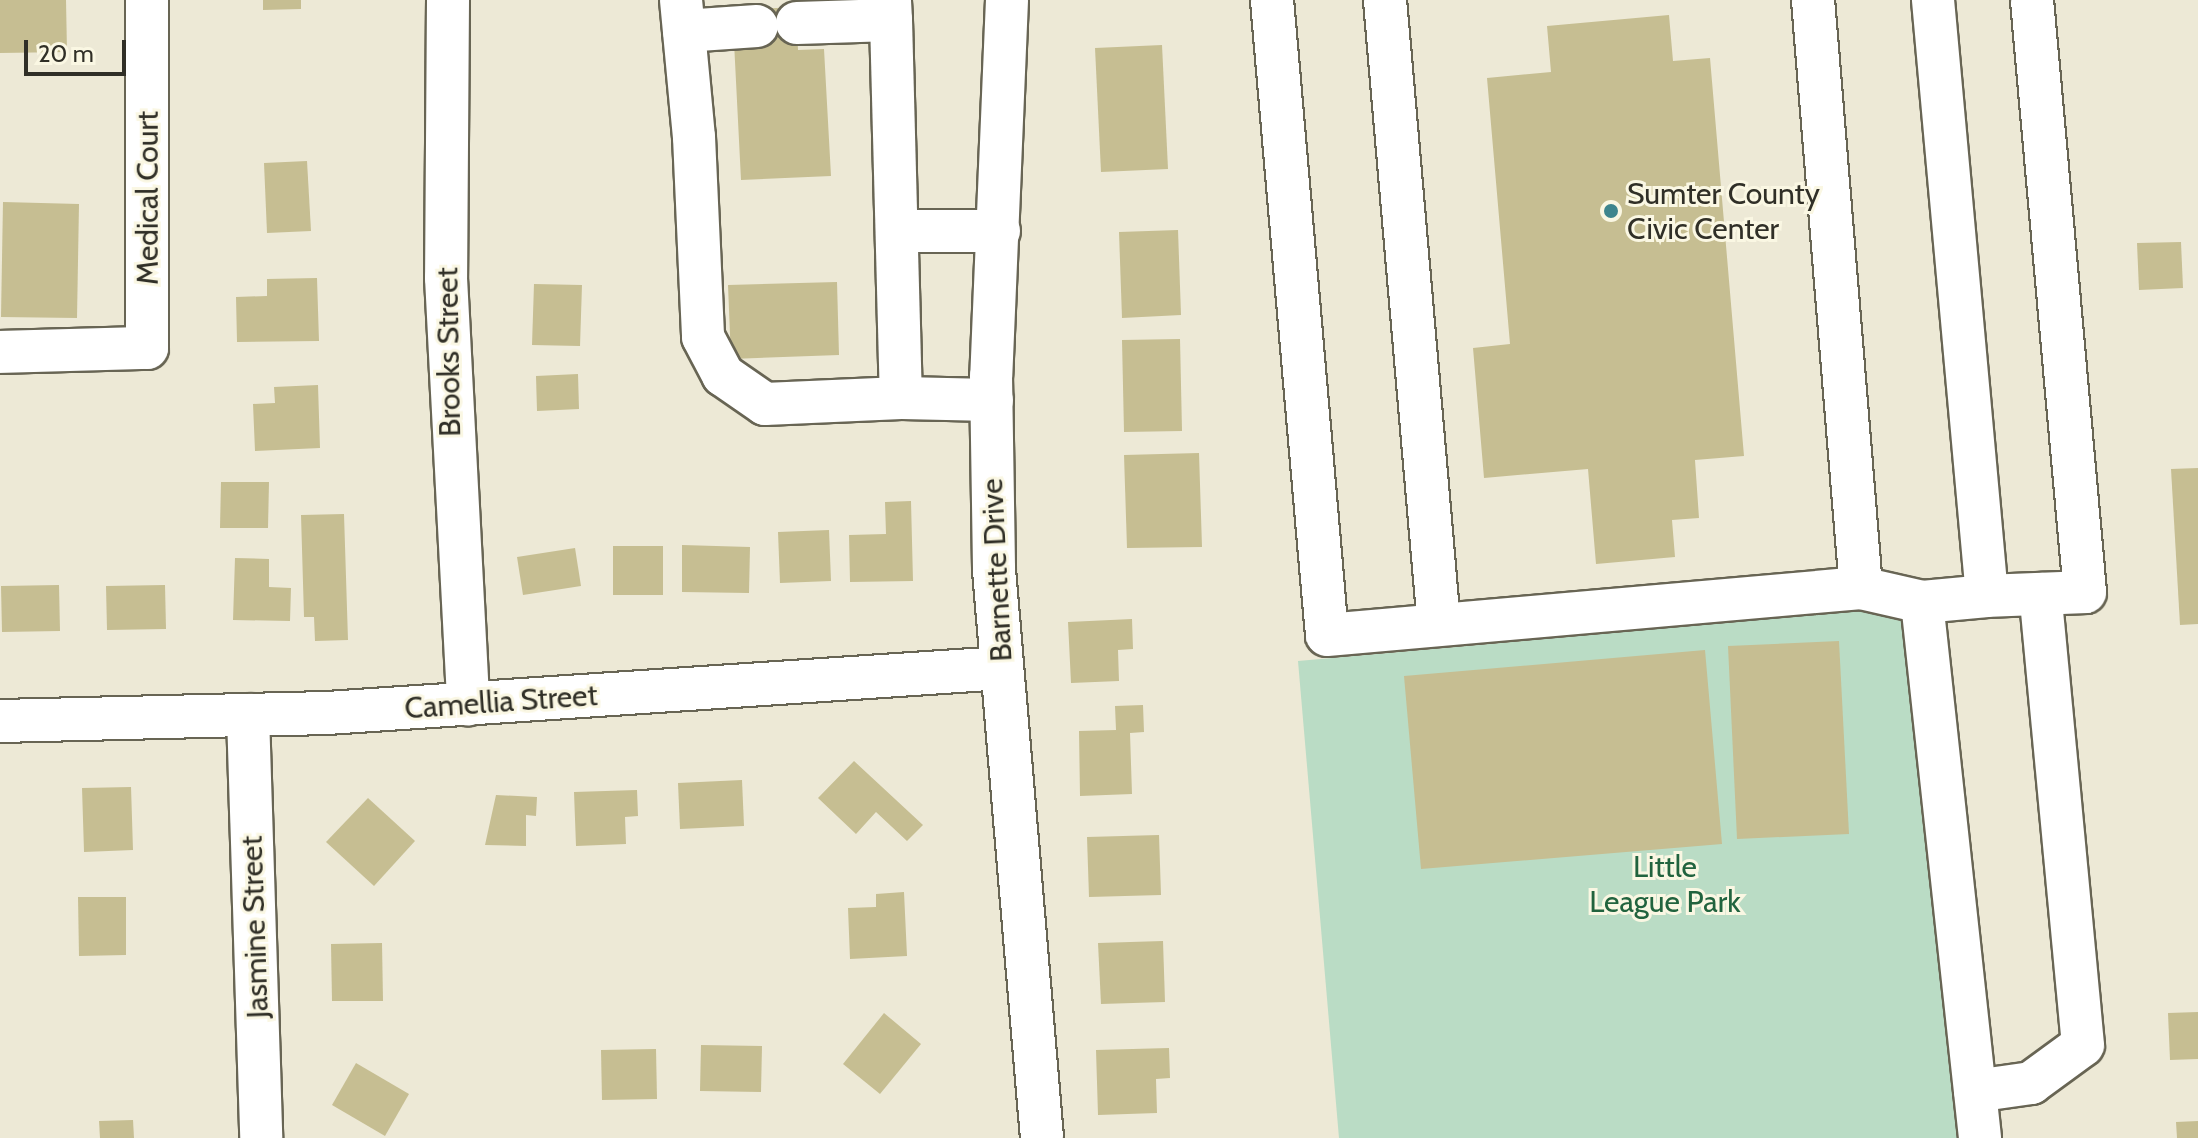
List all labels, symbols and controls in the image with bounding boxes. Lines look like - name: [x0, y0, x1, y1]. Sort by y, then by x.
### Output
- scale bar: [28, 24, 130, 74]
- text: 20 m: [38, 39, 94, 68]
- street label: Medical Court: [130, 111, 166, 285]
- place label: Sumter County Civic Center: [1627, 176, 1820, 246]
- marker: Sumter County Civic Center: [1602, 202, 1620, 220]
- street label: Brooks Street: [430, 267, 468, 437]
- street label: Barnette Drive: [974, 477, 1020, 663]
- street label: Camellia Street: [403, 677, 599, 727]
- street label: Jasmine Street: [234, 835, 276, 1019]
- park label: Little League Park: [1589, 849, 1741, 920]

